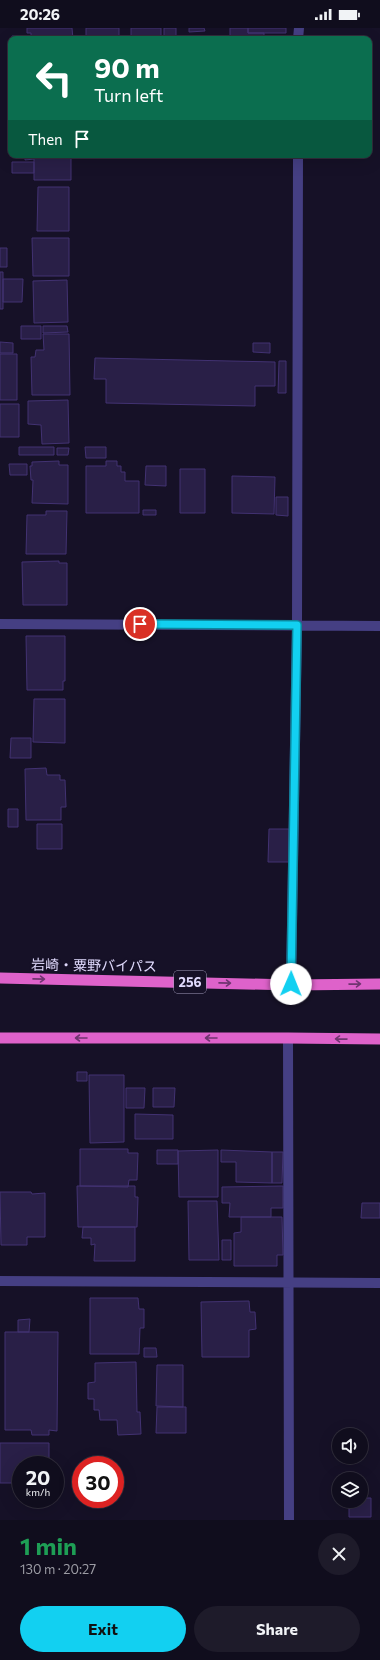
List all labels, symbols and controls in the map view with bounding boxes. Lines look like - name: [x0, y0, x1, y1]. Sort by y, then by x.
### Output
- text: 20:26: [20, 5, 60, 23]
- text: 90 m: [94, 50, 160, 84]
- icon: left: [28, 52, 80, 104]
- text: Turn left: [94, 84, 163, 106]
- icon: arrive: [71, 128, 93, 150]
- text: Then: [28, 130, 63, 148]
- pin: [123, 607, 157, 641]
- icon: arrive: [129, 613, 151, 635]
- street label: 岩崎・粟野バイパス: [31, 955, 157, 975]
- position arrow: [270, 963, 312, 1005]
- road number: 256: [174, 971, 206, 993]
- one-way arrow: [32, 975, 45, 983]
- one-way arrow: [218, 979, 231, 987]
- one-way arrow: [348, 980, 361, 988]
- one-way arrow: [75, 1034, 88, 1042]
- one-way arrow: [205, 1034, 218, 1042]
- one-way arrow: [335, 1035, 348, 1043]
- map controls: [332, 1428, 368, 1508]
- button: sound: [332, 1428, 368, 1464]
- speed limit sign: 30: [72, 1456, 124, 1508]
- text: 20: [26, 1465, 50, 1489]
- button: layers: [332, 1472, 368, 1508]
- text: km/h: [26, 1486, 50, 1498]
- text: 1 min: [20, 1531, 77, 1560]
- button: close: [318, 1533, 360, 1575]
- text: 130 m · 20:27: [20, 1561, 96, 1577]
- button: Exit: [20, 1606, 186, 1652]
- button: Share: [194, 1606, 360, 1652]

